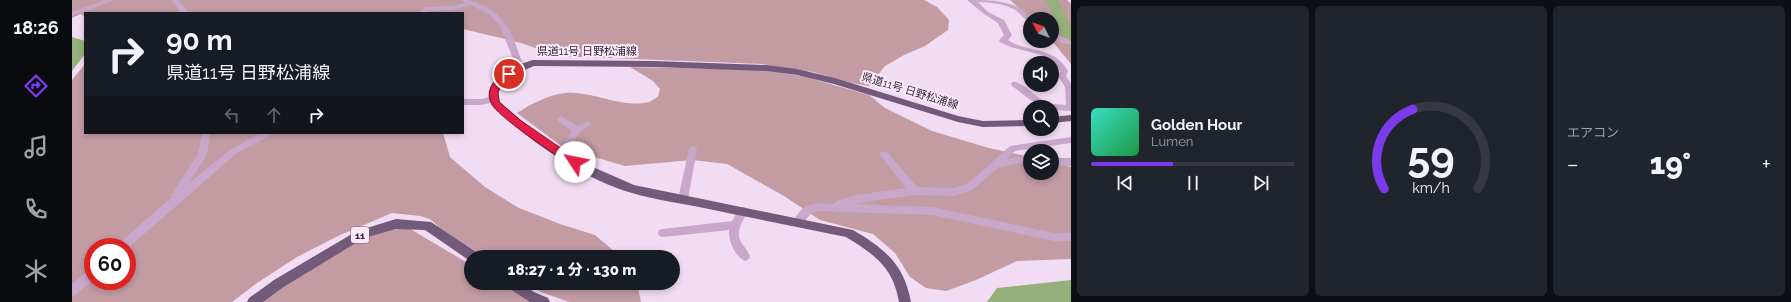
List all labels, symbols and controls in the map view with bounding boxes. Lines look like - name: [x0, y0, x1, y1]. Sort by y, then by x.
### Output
- north arrow: [1023, 12, 1059, 48]
- map controls: [1023, 12, 1059, 180]
- text: 18:26: [13, 17, 59, 38]
- text: 90 m: [166, 24, 232, 57]
- icon: right: [100, 28, 152, 80]
- street label: 県道11号 日野松浦線: [537, 45, 637, 58]
- button: sound: [1023, 56, 1059, 92]
- pin: [492, 57, 526, 91]
- text: 県道11号 日野松浦線: [166, 62, 330, 83]
- icon: arrive: [498, 63, 520, 85]
- street label: 県道11号 日野松浦線: [860, 70, 960, 112]
- icon: directions: [22, 72, 50, 100]
- button: search: [1023, 100, 1059, 136]
- icon: left: [221, 104, 243, 126]
- icon: ahead: [263, 104, 285, 126]
- icon: right: [305, 104, 327, 126]
- text: Golden Hour: [1151, 116, 1242, 134]
- text: エアコン: [1567, 125, 1619, 140]
- icon: music: [22, 133, 50, 161]
- text: 59: [1407, 133, 1455, 182]
- text: Lumen: [1151, 134, 1193, 149]
- position arrow: [554, 141, 596, 183]
- button: layers: [1023, 144, 1059, 180]
- text: 19°: [1650, 146, 1691, 181]
- text: −: [1567, 151, 1579, 177]
- text: +: [1762, 151, 1771, 177]
- icon: previous: [1114, 172, 1136, 194]
- icon: pause: [1182, 172, 1204, 194]
- icon: next: [1250, 172, 1272, 194]
- text: km/h: [1412, 180, 1450, 196]
- icon: phone: [22, 195, 50, 223]
- road number: 11: [351, 227, 369, 243]
- speed limit sign: 60: [84, 238, 136, 290]
- icon: climate: [22, 257, 50, 285]
- text: 18:27 · 1 分 · 130 m: [508, 261, 636, 279]

